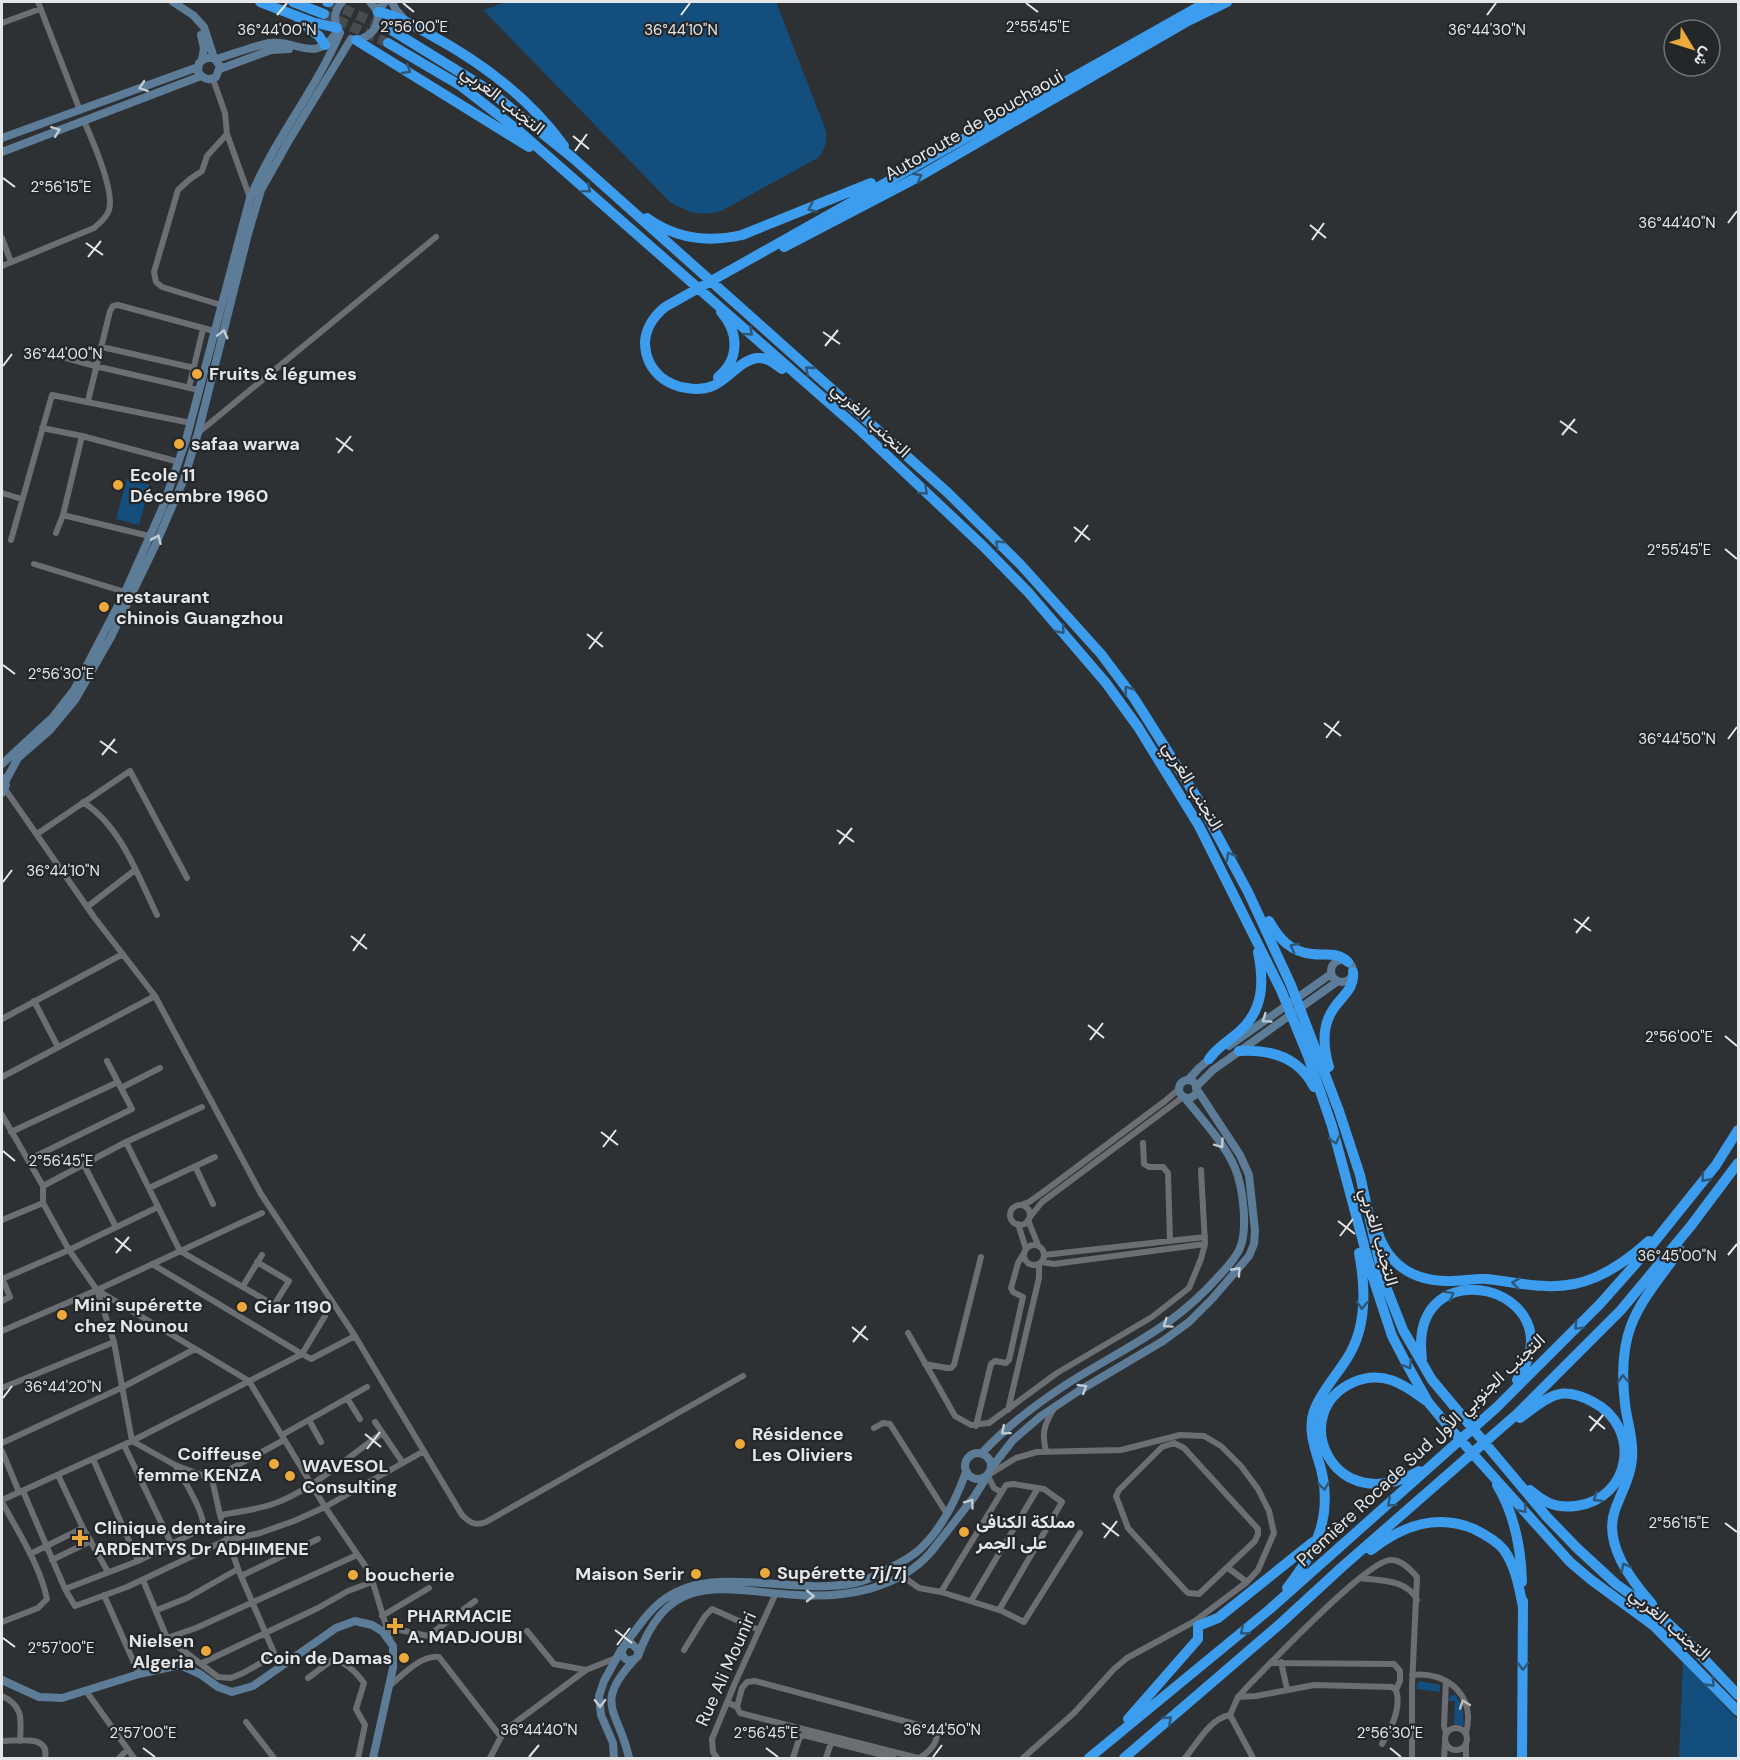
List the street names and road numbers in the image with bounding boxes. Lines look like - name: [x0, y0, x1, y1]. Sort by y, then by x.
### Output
- street label: التجنب الغربي: [454, 60, 550, 143]
- street label: Autoroute de Bouchaoui: [880, 64, 1068, 186]
- street label: التجنب الغربي: [824, 377, 916, 465]
- street label: التجنب الغربي: [1154, 737, 1229, 837]
- street label: التجنب الغربي: [1351, 1185, 1404, 1289]
- street label: Première Rocade Sud التجنب الجنوبي الأول: [1292, 1328, 1553, 1574]
- street label: التجنب الغربي: [1622, 1582, 1716, 1668]
- street label: Rue Ali Mouniri: [690, 1608, 762, 1730]

